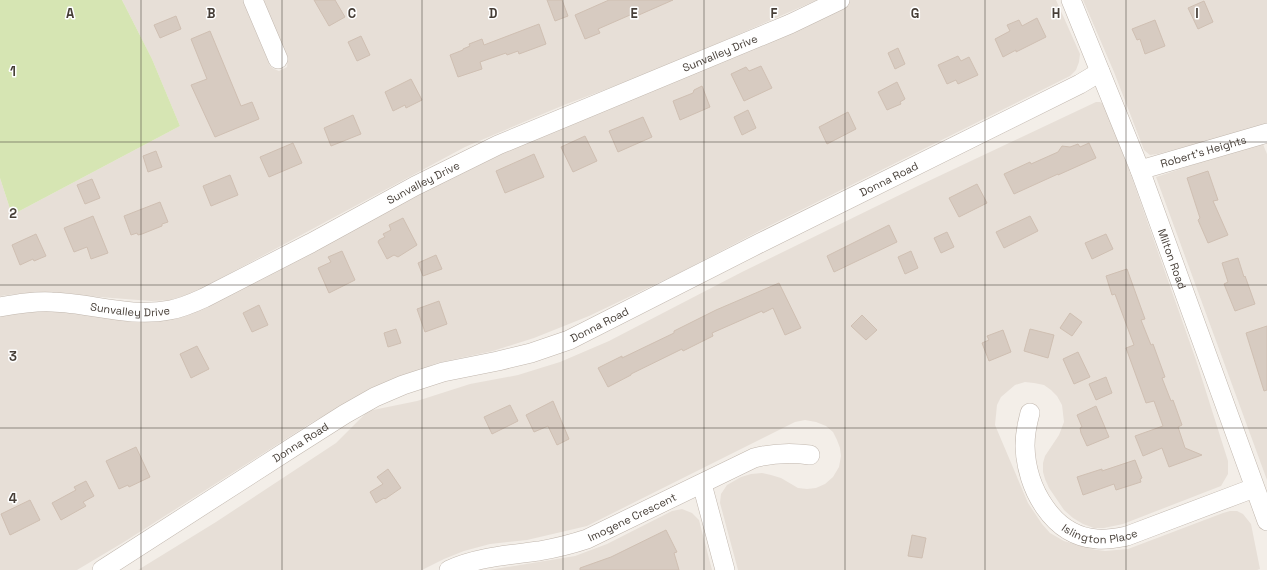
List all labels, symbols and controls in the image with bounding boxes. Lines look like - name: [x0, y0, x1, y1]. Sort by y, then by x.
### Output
- text: A: [66, 5, 75, 22]
- text: B: [207, 5, 216, 22]
- text: C: [348, 5, 356, 22]
- text: D: [489, 5, 498, 22]
- text: E: [630, 5, 638, 22]
- text: F: [771, 5, 778, 22]
- text: G: [911, 5, 919, 22]
- text: H: [1052, 5, 1060, 22]
- text: I: [1195, 5, 1199, 22]
- street label: Sunvalley Drive: [680, 31, 760, 75]
- text: 1: [10, 63, 16, 80]
- street label: Robert's Heights: [1159, 132, 1248, 171]
- street label: Sunvalley Drive: [384, 158, 462, 207]
- street label: Donna Road: [857, 159, 920, 199]
- text: 2: [9, 205, 17, 222]
- street label: Milton Road: [1155, 227, 1190, 291]
- street label: Sunvalley Drive: [89, 299, 171, 319]
- street label: Donna Road: [568, 304, 631, 345]
- text: 3: [9, 348, 17, 365]
- street label: Donna Road: [270, 419, 331, 465]
- text: 4: [9, 490, 17, 507]
- street label: Imogene Crescent: [586, 490, 679, 545]
- street label: Islington Place: [1059, 521, 1140, 546]

